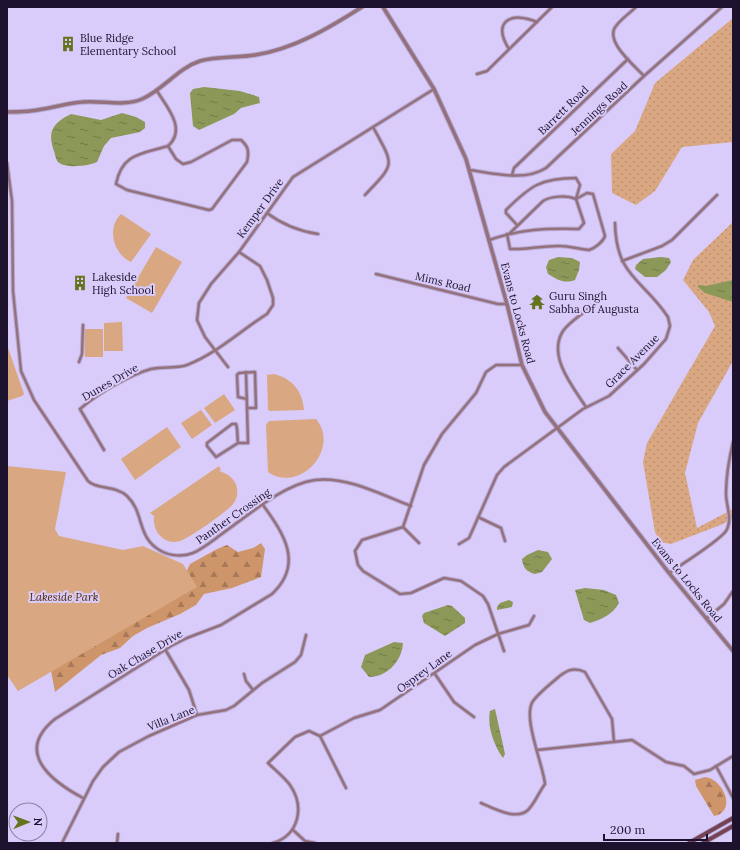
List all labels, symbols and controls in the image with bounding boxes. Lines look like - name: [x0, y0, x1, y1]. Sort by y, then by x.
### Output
- place label: Blue Ridge Elementary School: [80, 31, 176, 58]
- building icon: Blue Ridge Elementary School: [59, 35, 77, 53]
- street label: Jennings Road: [567, 78, 631, 139]
- street label: Barrett Road: [535, 82, 592, 138]
- street label: Kemper Drive: [234, 175, 287, 241]
- street label: Evans to Locks Road: [498, 261, 538, 366]
- street label: Mims Road: [414, 269, 473, 295]
- place label: Lakeside High School: [92, 270, 154, 297]
- building icon: Lakeside High School: [71, 274, 89, 292]
- place label: Guru Singh Sabha Of Augusta: [549, 289, 639, 316]
- temple icon: Guru Singh Sabha Of Augusta: [528, 293, 546, 311]
- street label: Grace Avenue: [602, 331, 662, 391]
- street label: Dunes Drive: [79, 360, 141, 404]
- street label: Panther Crossing: [193, 484, 274, 547]
- street label: Evans to Locks Road: [649, 535, 725, 625]
- park label: Lakeside Park: [30, 590, 99, 604]
- street label: Oak Chase Drive: [105, 626, 185, 682]
- street label: Osprey Lane: [394, 646, 454, 696]
- street label: Villa Lane: [144, 702, 197, 734]
- north arrow: [8, 802, 48, 842]
- scale bar: [604, 816, 707, 842]
- text: N: [31, 817, 45, 827]
- text: 200 m: [610, 822, 646, 837]

